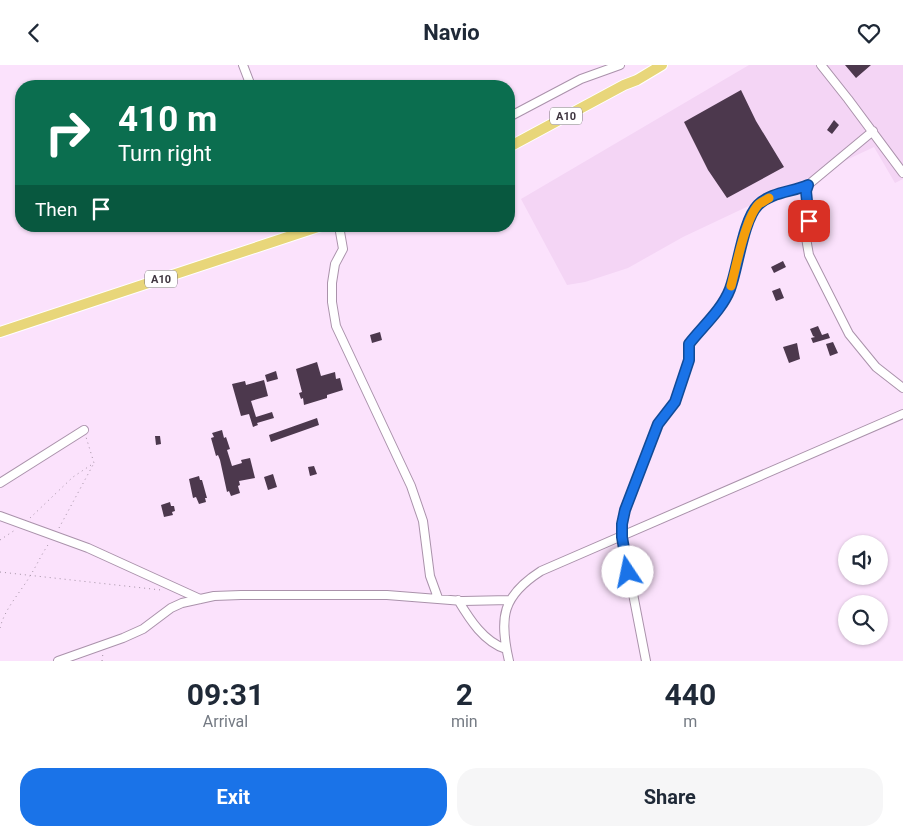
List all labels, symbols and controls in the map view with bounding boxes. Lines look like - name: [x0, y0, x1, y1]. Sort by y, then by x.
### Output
- icon: back: [20, 19, 48, 47]
- icon: heart: [855, 19, 883, 47]
- text: Navio: [423, 20, 480, 45]
- text: 410 m: [118, 99, 217, 140]
- icon: right: [35, 100, 100, 165]
- road number: A10: [550, 107, 582, 124]
- text: Turn right: [118, 141, 212, 166]
- icon: arrive: [87, 195, 115, 223]
- text: Then: [35, 198, 77, 221]
- pin: [788, 200, 830, 242]
- icon: arrive: [795, 207, 823, 235]
- road number: A10: [145, 270, 177, 287]
- map controls: [838, 535, 888, 645]
- button: sound: [838, 535, 888, 585]
- position arrow: [601, 545, 653, 597]
- button: search: [838, 595, 888, 645]
- text: 09:31: [187, 677, 264, 712]
- text: 2: [456, 677, 473, 712]
- text: 440: [665, 677, 716, 712]
- text: Arrival: [203, 712, 248, 731]
- text: min: [451, 712, 478, 731]
- text: m: [683, 712, 697, 731]
- button: Exit: [20, 768, 447, 826]
- button: Share: [457, 768, 883, 826]

